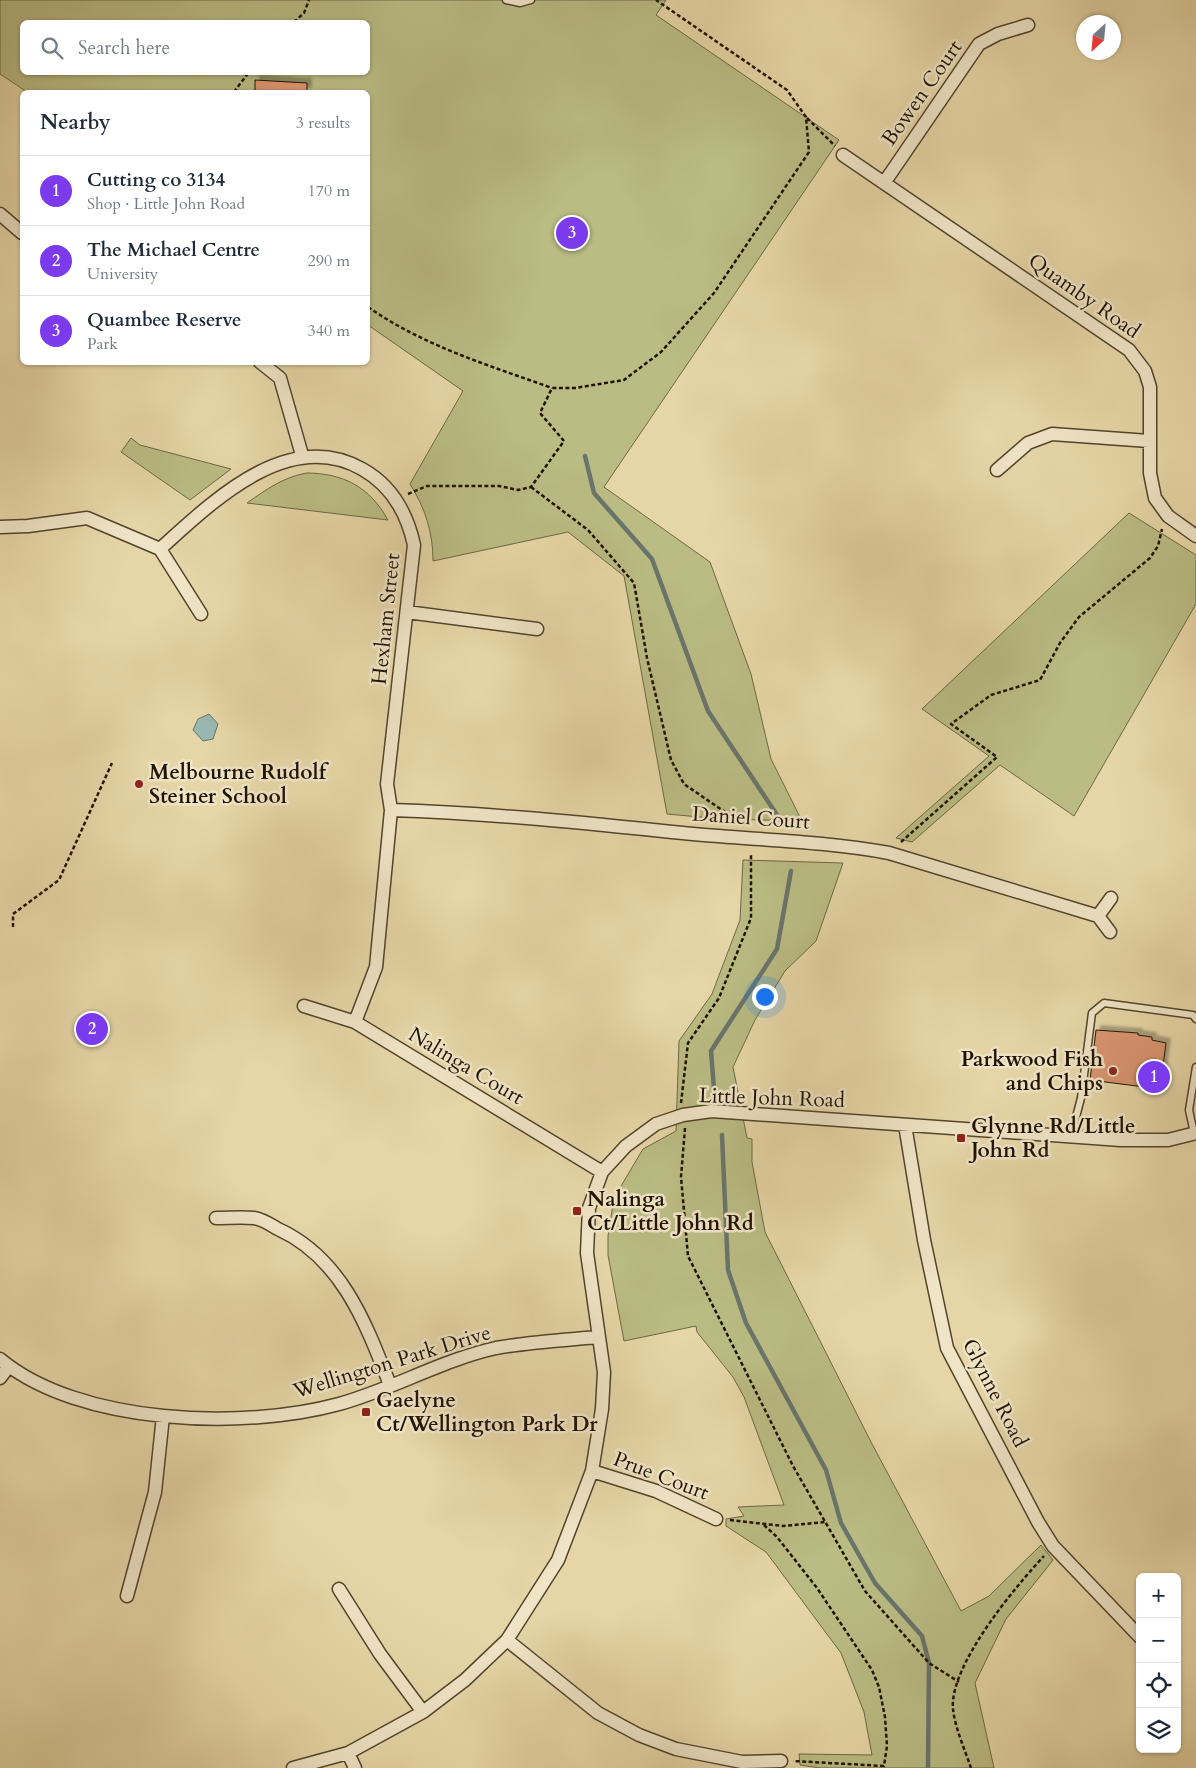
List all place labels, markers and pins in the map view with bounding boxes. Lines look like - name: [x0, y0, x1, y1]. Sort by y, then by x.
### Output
- pin: 3: [556, 214, 588, 252]
- place label: Melbourne Rudolf Steiner School: [149, 758, 330, 811]
- marker: Melbourne Rudolf Steiner School: [133, 778, 145, 790]
- pin: 2: [76, 1010, 108, 1048]
- place label: Parkwood Fish and Chips: [961, 1045, 1103, 1098]
- pin: 1: [1138, 1058, 1170, 1096]
- marker: Parkwood Fish and Chips: [1107, 1065, 1119, 1077]
- place label: Glynne Rd/Little John Rd: [968, 1112, 1135, 1165]
- marker: Glynne Rd/Little John Rd: [955, 1132, 967, 1144]
- place label: Nalinga Ct/Little John Rd: [587, 1185, 754, 1238]
- marker: Nalinga Ct/Little John Rd: [571, 1205, 583, 1217]
- place label: Gaelyne Ct/Wellington Park Dr: [376, 1386, 598, 1439]
- marker: Gaelyne Ct/Wellington Park Dr: [360, 1406, 372, 1418]

